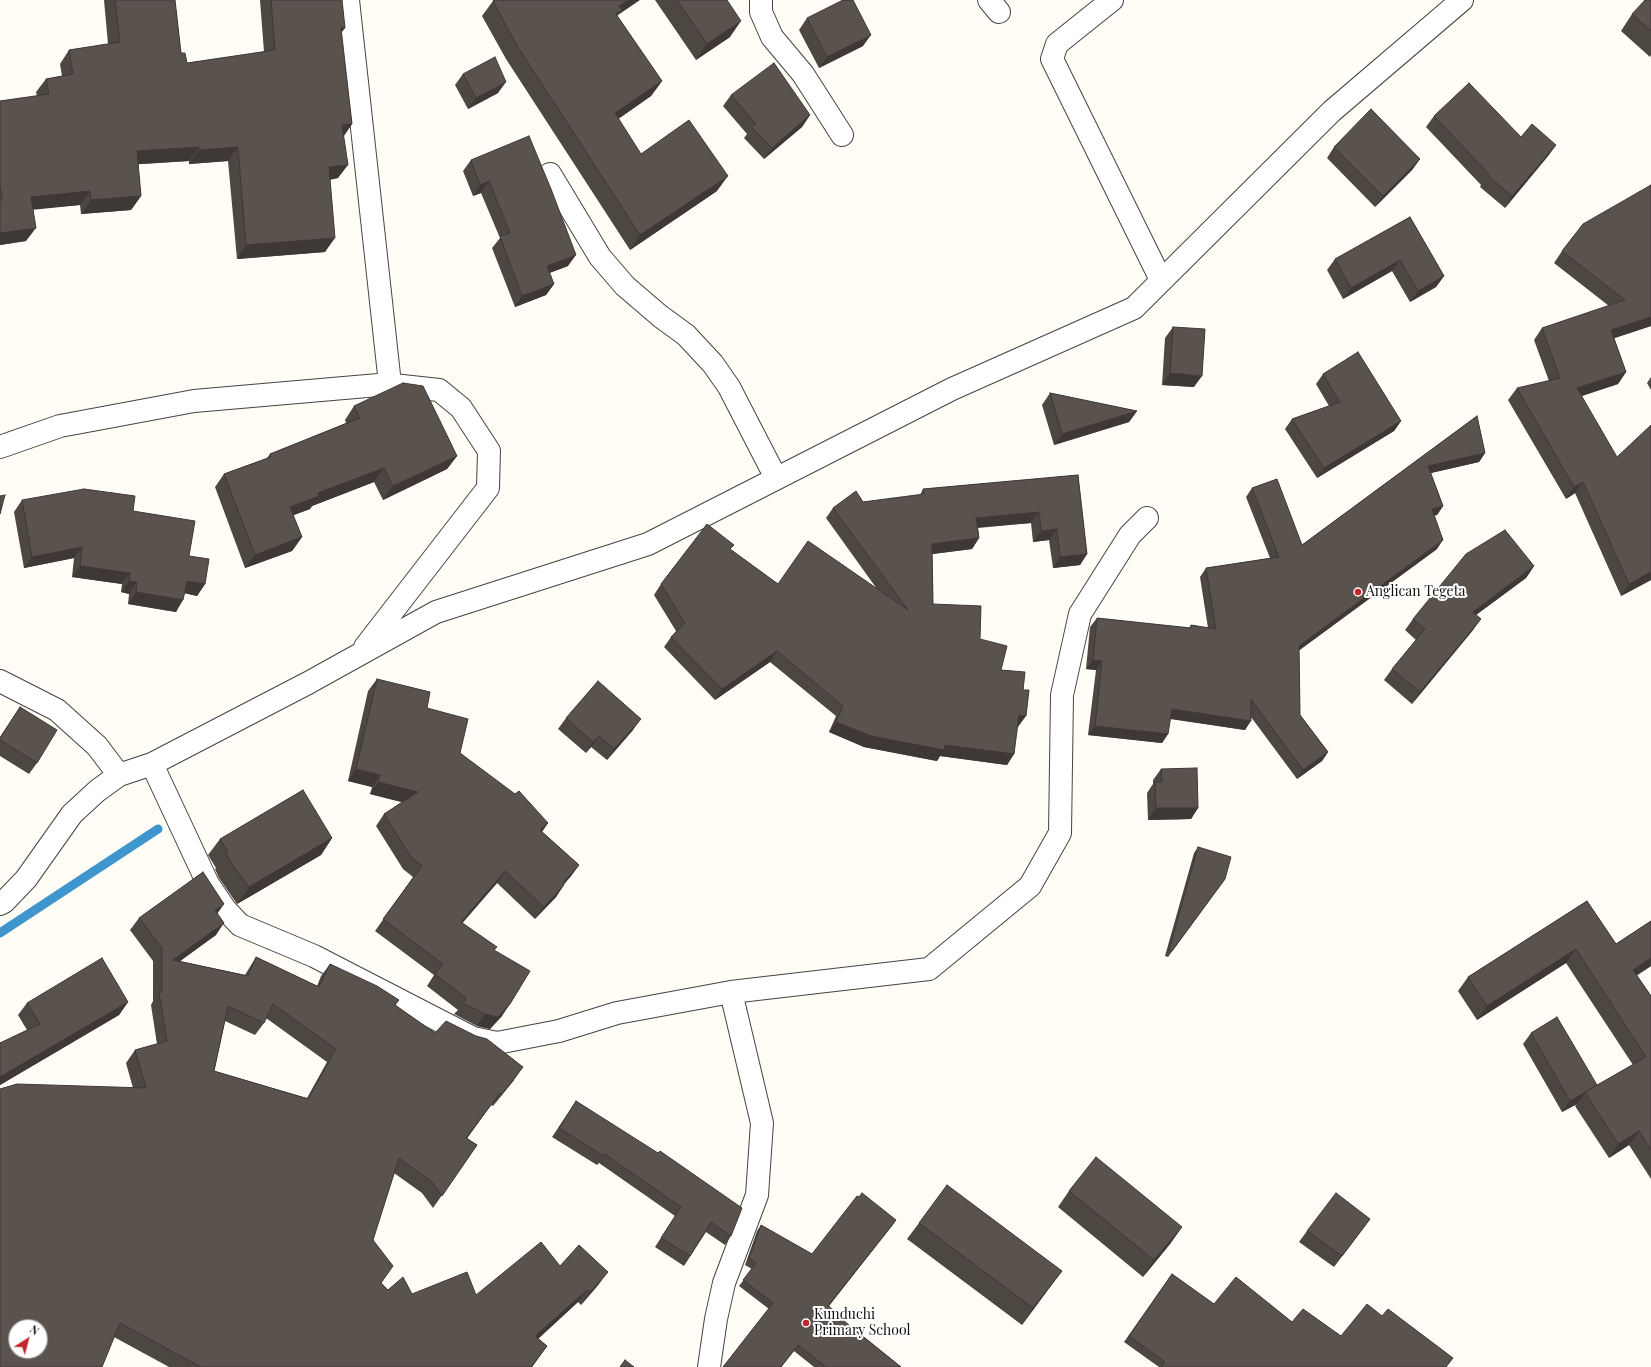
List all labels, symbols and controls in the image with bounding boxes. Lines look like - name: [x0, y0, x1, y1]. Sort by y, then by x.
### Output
- place label: Anglican Tegeta: [1366, 584, 1466, 600]
- marker: Anglican Tegeta: [1353, 587, 1363, 597]
- place label: Kunduchi Primary School: [814, 1307, 911, 1340]
- marker: Kunduchi Primary School: [801, 1318, 811, 1328]
- north arrow: [8, 1319, 48, 1359]
- text: N: [27, 1321, 42, 1338]

